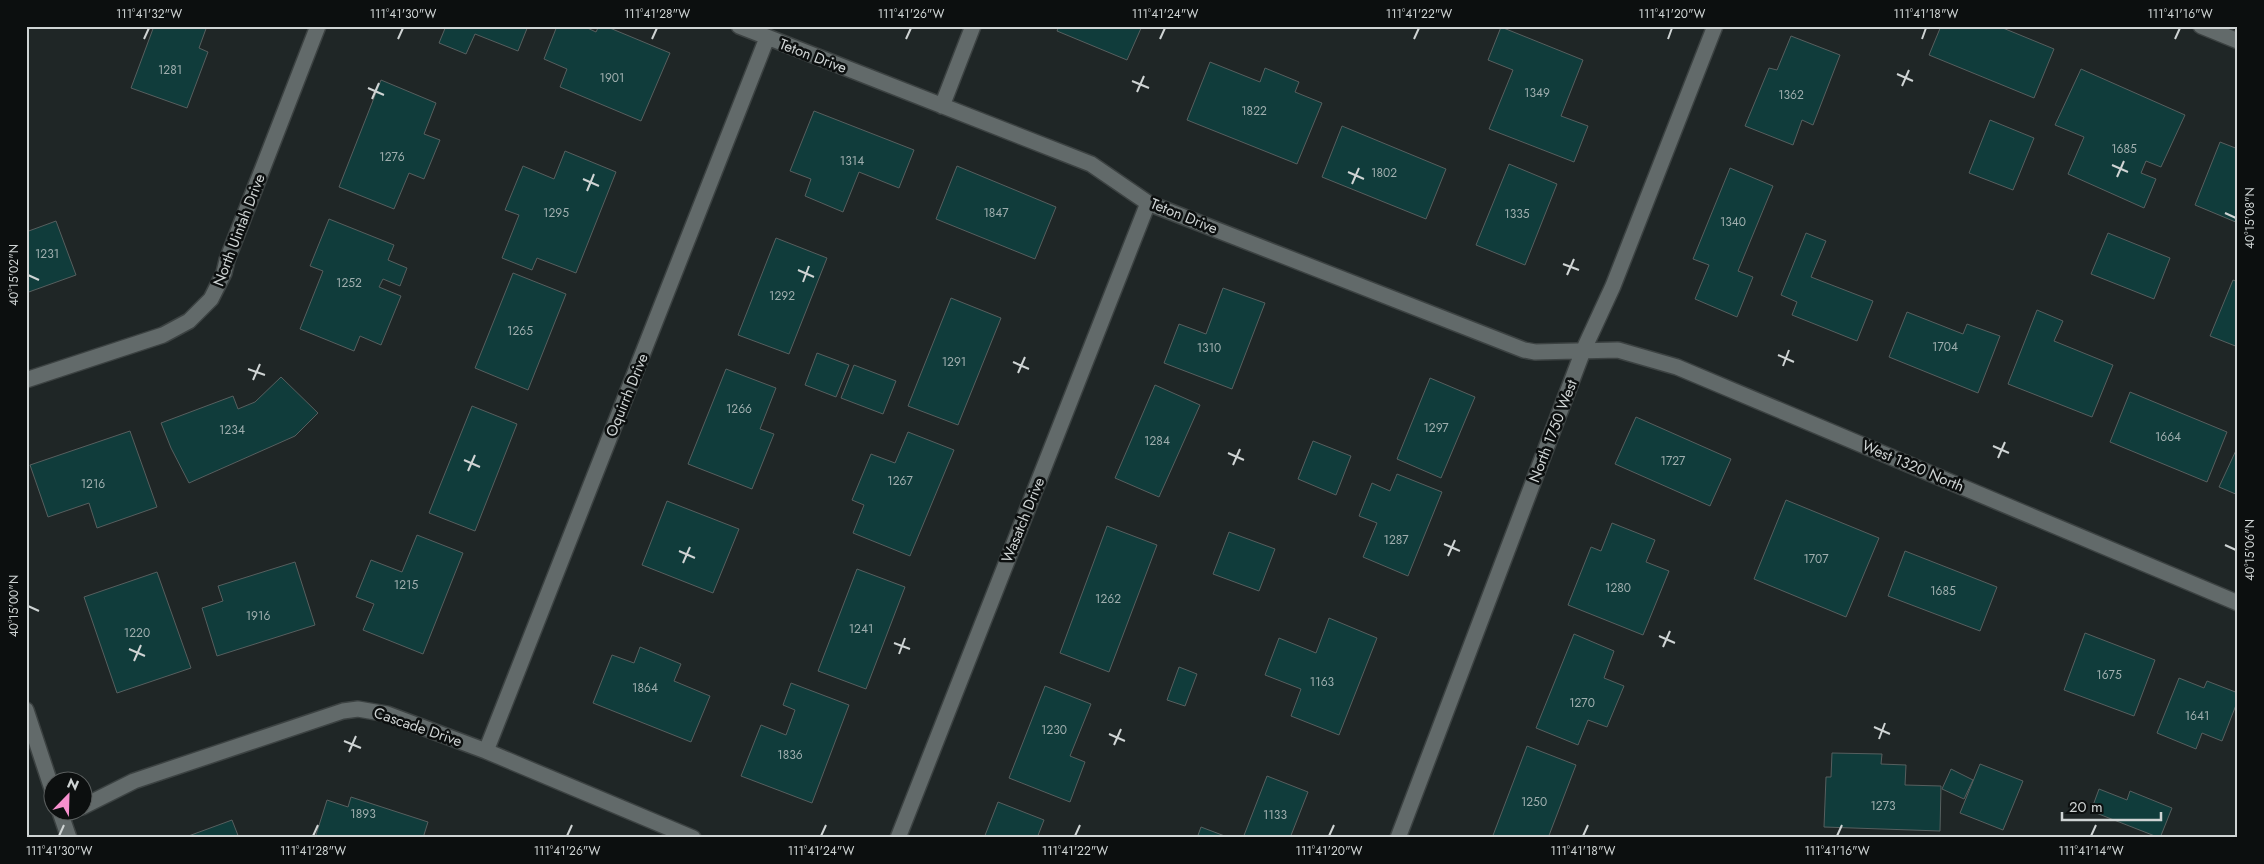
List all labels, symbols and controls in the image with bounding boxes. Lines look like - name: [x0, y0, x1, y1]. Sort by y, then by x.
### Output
- text: 111°41'32"W: [116, 5, 182, 23]
- text: 111°41'30"W: [370, 5, 436, 23]
- text: 111°41'28"W: [624, 5, 690, 23]
- text: 111°41'26"W: [878, 5, 944, 23]
- text: 111°41'24"W: [1132, 5, 1198, 23]
- text: 111°41'22"W: [1386, 5, 1452, 23]
- text: 111°41'20"W: [1639, 5, 1706, 23]
- text: 111°41'18"W: [1894, 5, 1959, 23]
- text: 111°41'16"W: [2147, 5, 2213, 23]
- street label: Teton Drive: [776, 33, 850, 79]
- house number: 1281: [158, 61, 182, 79]
- house number: 1901: [600, 69, 624, 87]
- house number: 1349: [1524, 84, 1550, 102]
- house number: 1362: [1778, 86, 1804, 104]
- house number: 1822: [1241, 102, 1267, 120]
- house number: 1685: [2111, 140, 2137, 158]
- house number: 1276: [379, 148, 405, 166]
- house number: 1314: [840, 152, 864, 170]
- house number: 1802: [1371, 164, 1397, 182]
- street label: North Uintah Drive: [207, 170, 271, 289]
- text: 40°15'08"N: [2241, 187, 2259, 249]
- street label: Teton Drive: [1147, 193, 1221, 240]
- house number: 1295: [543, 204, 569, 222]
- house number: 1847: [983, 204, 1009, 222]
- house number: 1335: [1504, 205, 1530, 223]
- house number: 1340: [1720, 213, 1746, 231]
- text: 40°15'02"N: [5, 244, 23, 306]
- house number: 1231: [35, 245, 59, 263]
- house number: 1252: [336, 274, 362, 292]
- house number: 1292: [769, 287, 795, 305]
- house number: 1265: [507, 322, 533, 340]
- house number: 1704: [1932, 338, 1958, 356]
- house number: 1310: [1197, 339, 1221, 357]
- street label: Oquirrh Drive: [600, 350, 654, 440]
- house number: 1291: [942, 353, 966, 371]
- street label: North 1750 West: [1523, 376, 1583, 486]
- house number: 1266: [726, 400, 752, 418]
- house number: 1297: [1423, 419, 1449, 437]
- house number: 1234: [219, 421, 245, 439]
- house number: 1664: [2155, 428, 2181, 446]
- house number: 1284: [1144, 432, 1170, 450]
- street label: West 1320 North: [1859, 435, 1967, 497]
- house number: 1727: [1661, 452, 1686, 470]
- house number: 1267: [887, 472, 913, 490]
- street label: Wasatch Drive: [996, 474, 1050, 566]
- house number: 1216: [81, 475, 105, 493]
- text: 40°15'06"N: [2241, 519, 2259, 581]
- house number: 1287: [1384, 531, 1409, 549]
- house number: 1707: [1803, 550, 1829, 568]
- text: 40°15'00"N: [5, 575, 23, 637]
- house number: 1215: [394, 576, 418, 594]
- house number: 1280: [1605, 579, 1631, 597]
- house number: 1685: [1930, 582, 1956, 600]
- house number: 1262: [1095, 590, 1121, 608]
- house number: 1916: [246, 607, 270, 625]
- house number: 1241: [849, 620, 873, 638]
- house number: 1220: [124, 624, 150, 642]
- house number: 1675: [2096, 666, 2122, 684]
- house number: 1163: [1310, 673, 1335, 691]
- house number: 1864: [632, 679, 658, 697]
- house number: 1270: [1569, 694, 1595, 712]
- street label: Cascade Drive: [371, 702, 465, 752]
- house number: 1641: [2185, 707, 2209, 725]
- house number: 1230: [1041, 721, 1067, 739]
- house number: 1836: [777, 746, 803, 764]
- north arrow: [42, 772, 92, 822]
- text: N: [64, 773, 82, 795]
- scale bar: [2062, 789, 2160, 821]
- house number: 1250: [1521, 793, 1547, 811]
- text: 20 m: [2069, 796, 2103, 818]
- house number: 1273: [1870, 797, 1896, 815]
- house number: 1893: [350, 805, 376, 823]
- house number: 1133: [1263, 806, 1287, 824]
- text: 111°41'30"W: [26, 842, 92, 860]
- text: 111°41'28"W: [280, 842, 346, 860]
- text: 111°41'26"W: [534, 842, 600, 860]
- text: 111°41'24"W: [788, 842, 854, 860]
- text: 111°41'22"W: [1042, 842, 1108, 860]
- text: 111°41'20"W: [1296, 842, 1363, 860]
- text: 111°41'18"W: [1551, 842, 1616, 860]
- text: 111°41'16"W: [1804, 842, 1870, 860]
- text: 111°41'14"W: [2058, 842, 2124, 860]

